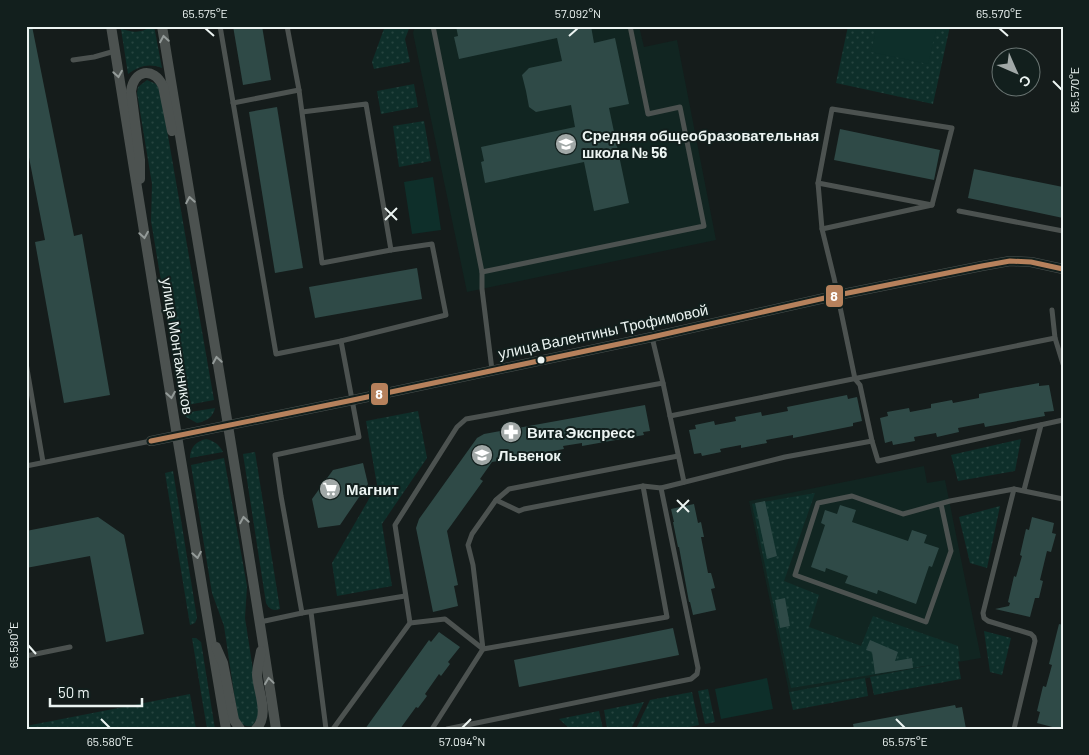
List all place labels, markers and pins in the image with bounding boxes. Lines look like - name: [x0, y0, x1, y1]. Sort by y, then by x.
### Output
- place label: Средняя общеобразовательная школа № 56: [582, 126, 819, 161]
- school or university icon: Средняя общеобразовательная школа № 56: [554, 132, 578, 156]
- unlabelled marker: [536, 355, 546, 365]
- pharmacy icon: Вита Экспресс: [499, 420, 523, 444]
- place label: Вита Экспресс: [527, 423, 635, 441]
- school or university icon: Львенок: [470, 443, 494, 467]
- place label: Львенок: [498, 446, 561, 464]
- supermarket icon: Магнит: [318, 477, 342, 501]
- place label: Магнит: [346, 480, 399, 498]

